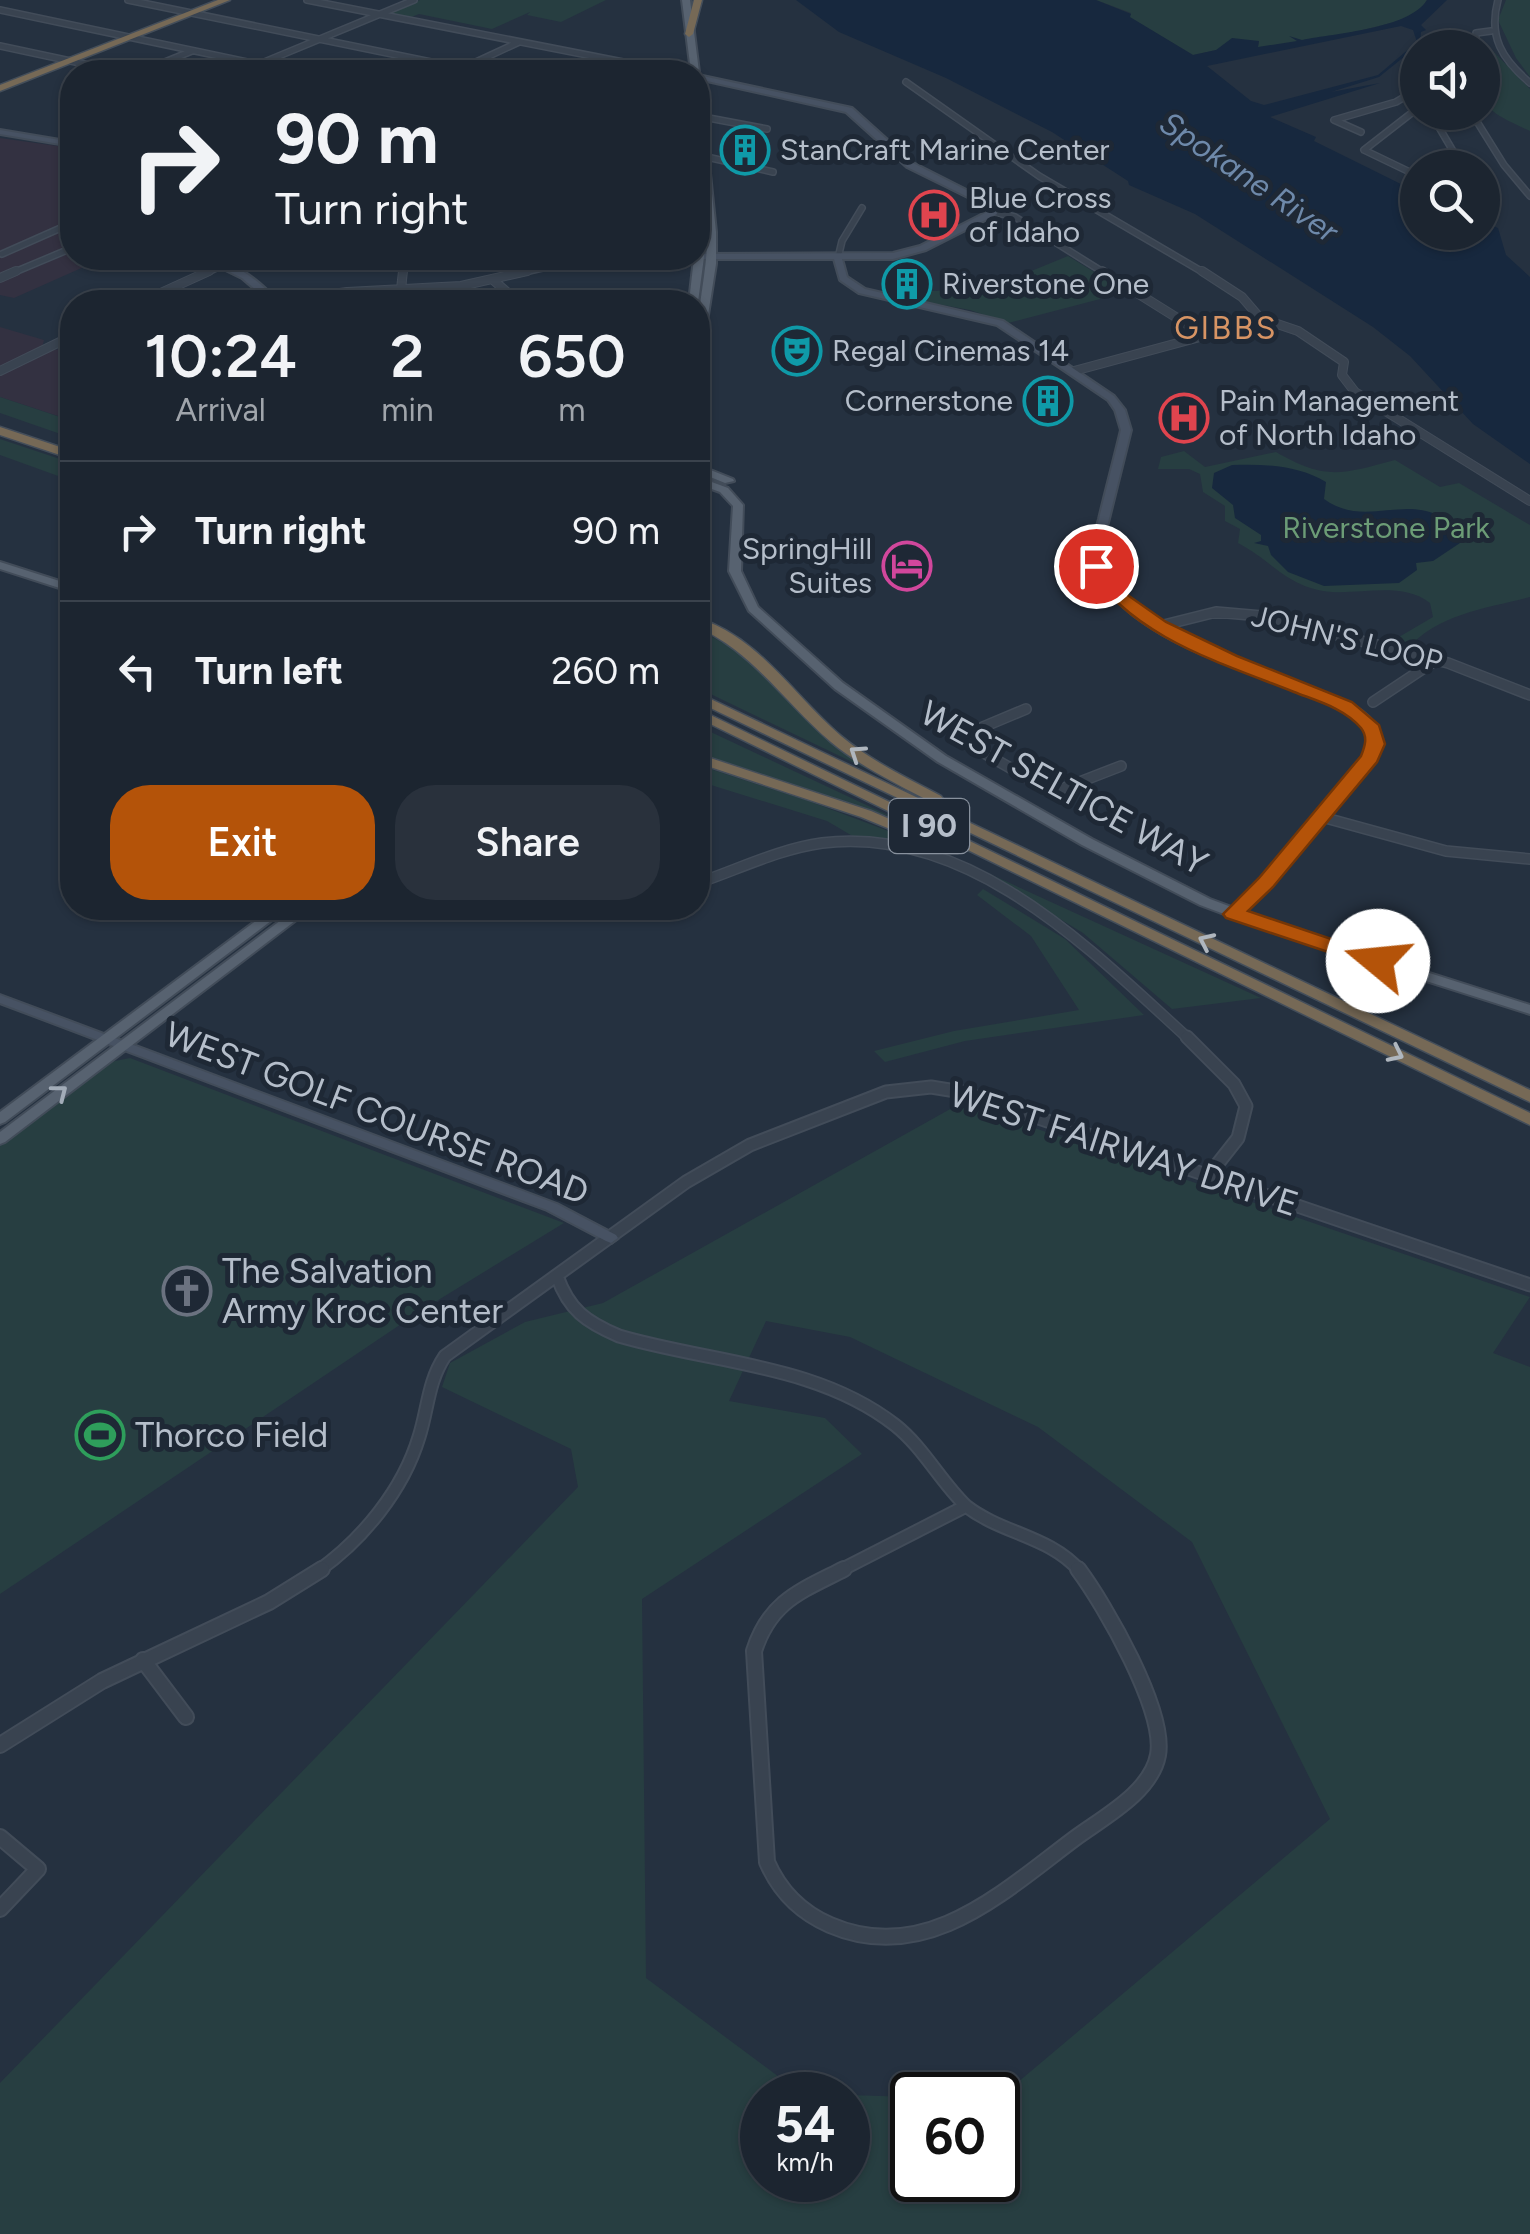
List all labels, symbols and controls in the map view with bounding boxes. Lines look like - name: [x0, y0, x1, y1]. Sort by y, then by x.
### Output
- map controls: [1400, 30, 1500, 250]
- button: sound: [1400, 30, 1500, 130]
- text: 90 m: [275, 96, 439, 181]
- icon: right: [110, 100, 240, 230]
- water label: Spokane River: [1153, 103, 1346, 251]
- building icon: StanCraft Marine Center: [719, 124, 771, 176]
- place label: StanCraft Marine Center: [780, 131, 1109, 168]
- button: search: [1400, 150, 1500, 250]
- place label: Blue Cross of Idaho: [969, 179, 1112, 250]
- text: Turn right: [275, 181, 468, 235]
- hospital icon: Blue Cross of Idaho: [908, 189, 960, 241]
- building icon: Riverstone One: [881, 258, 933, 310]
- place label: Riverstone One: [942, 265, 1149, 302]
- district label: GIBBS: [1174, 309, 1278, 347]
- text: 10:24: [144, 320, 297, 392]
- text: 2: [390, 320, 425, 392]
- text: 650: [518, 320, 626, 392]
- theatre icon: Regal Cinemas 14: [771, 325, 823, 377]
- place label: Regal Cinemas 14: [832, 332, 1069, 369]
- building icon: Cornerstone: [1022, 375, 1074, 427]
- place label: Cornerstone: [845, 382, 1013, 419]
- place label: Pain Management of North Idaho: [1219, 382, 1459, 453]
- text: Arrival: [175, 391, 266, 429]
- text: min: [381, 391, 434, 429]
- text: m: [558, 391, 585, 429]
- hospital icon: Pain Management of North Idaho: [1158, 392, 1210, 444]
- icon: right: [110, 504, 165, 559]
- text: Turn right: [195, 508, 367, 554]
- text: 90 m: [572, 508, 660, 554]
- park label: Riverstone Park: [1282, 509, 1490, 546]
- pin: [1054, 524, 1139, 609]
- place label: SpringHill Suites: [742, 530, 872, 601]
- icon: arrive: [1069, 539, 1124, 594]
- hotel icon: SpringHill Suites: [881, 540, 933, 592]
- street label: JOHN'S LOOP: [1248, 597, 1446, 680]
- icon: left: [110, 644, 165, 699]
- text: Turn left: [195, 648, 343, 694]
- text: 260 m: [551, 648, 660, 694]
- street label: WEST SELTICE WAY: [913, 692, 1215, 884]
- one-way arrow: [849, 747, 867, 766]
- button: Exit: [110, 785, 375, 900]
- button: Share: [395, 785, 660, 900]
- road number: I 90: [889, 799, 969, 853]
- position arrow: [1326, 909, 1430, 1013]
- one-way arrow: [1198, 934, 1216, 954]
- street label: WEST GOLF COURSE ROAD: [159, 1013, 595, 1213]
- one-way arrow: [1386, 1042, 1404, 1061]
- street label: WEST FAIRWAY DRIVE: [944, 1073, 1304, 1225]
- one-way arrow: [49, 1087, 67, 1104]
- place label: The Salvation Army Kroc Center: [222, 1250, 503, 1332]
- church icon: The Salvation Army Kroc Center: [161, 1265, 213, 1317]
- sports icon: Thorco Field: [74, 1409, 126, 1461]
- place label: Thorco Field: [135, 1414, 328, 1456]
- speed limit sign: 60: [890, 2072, 1020, 2202]
- text: 54: [775, 2094, 835, 2155]
- text: km/h: [776, 2147, 834, 2177]

